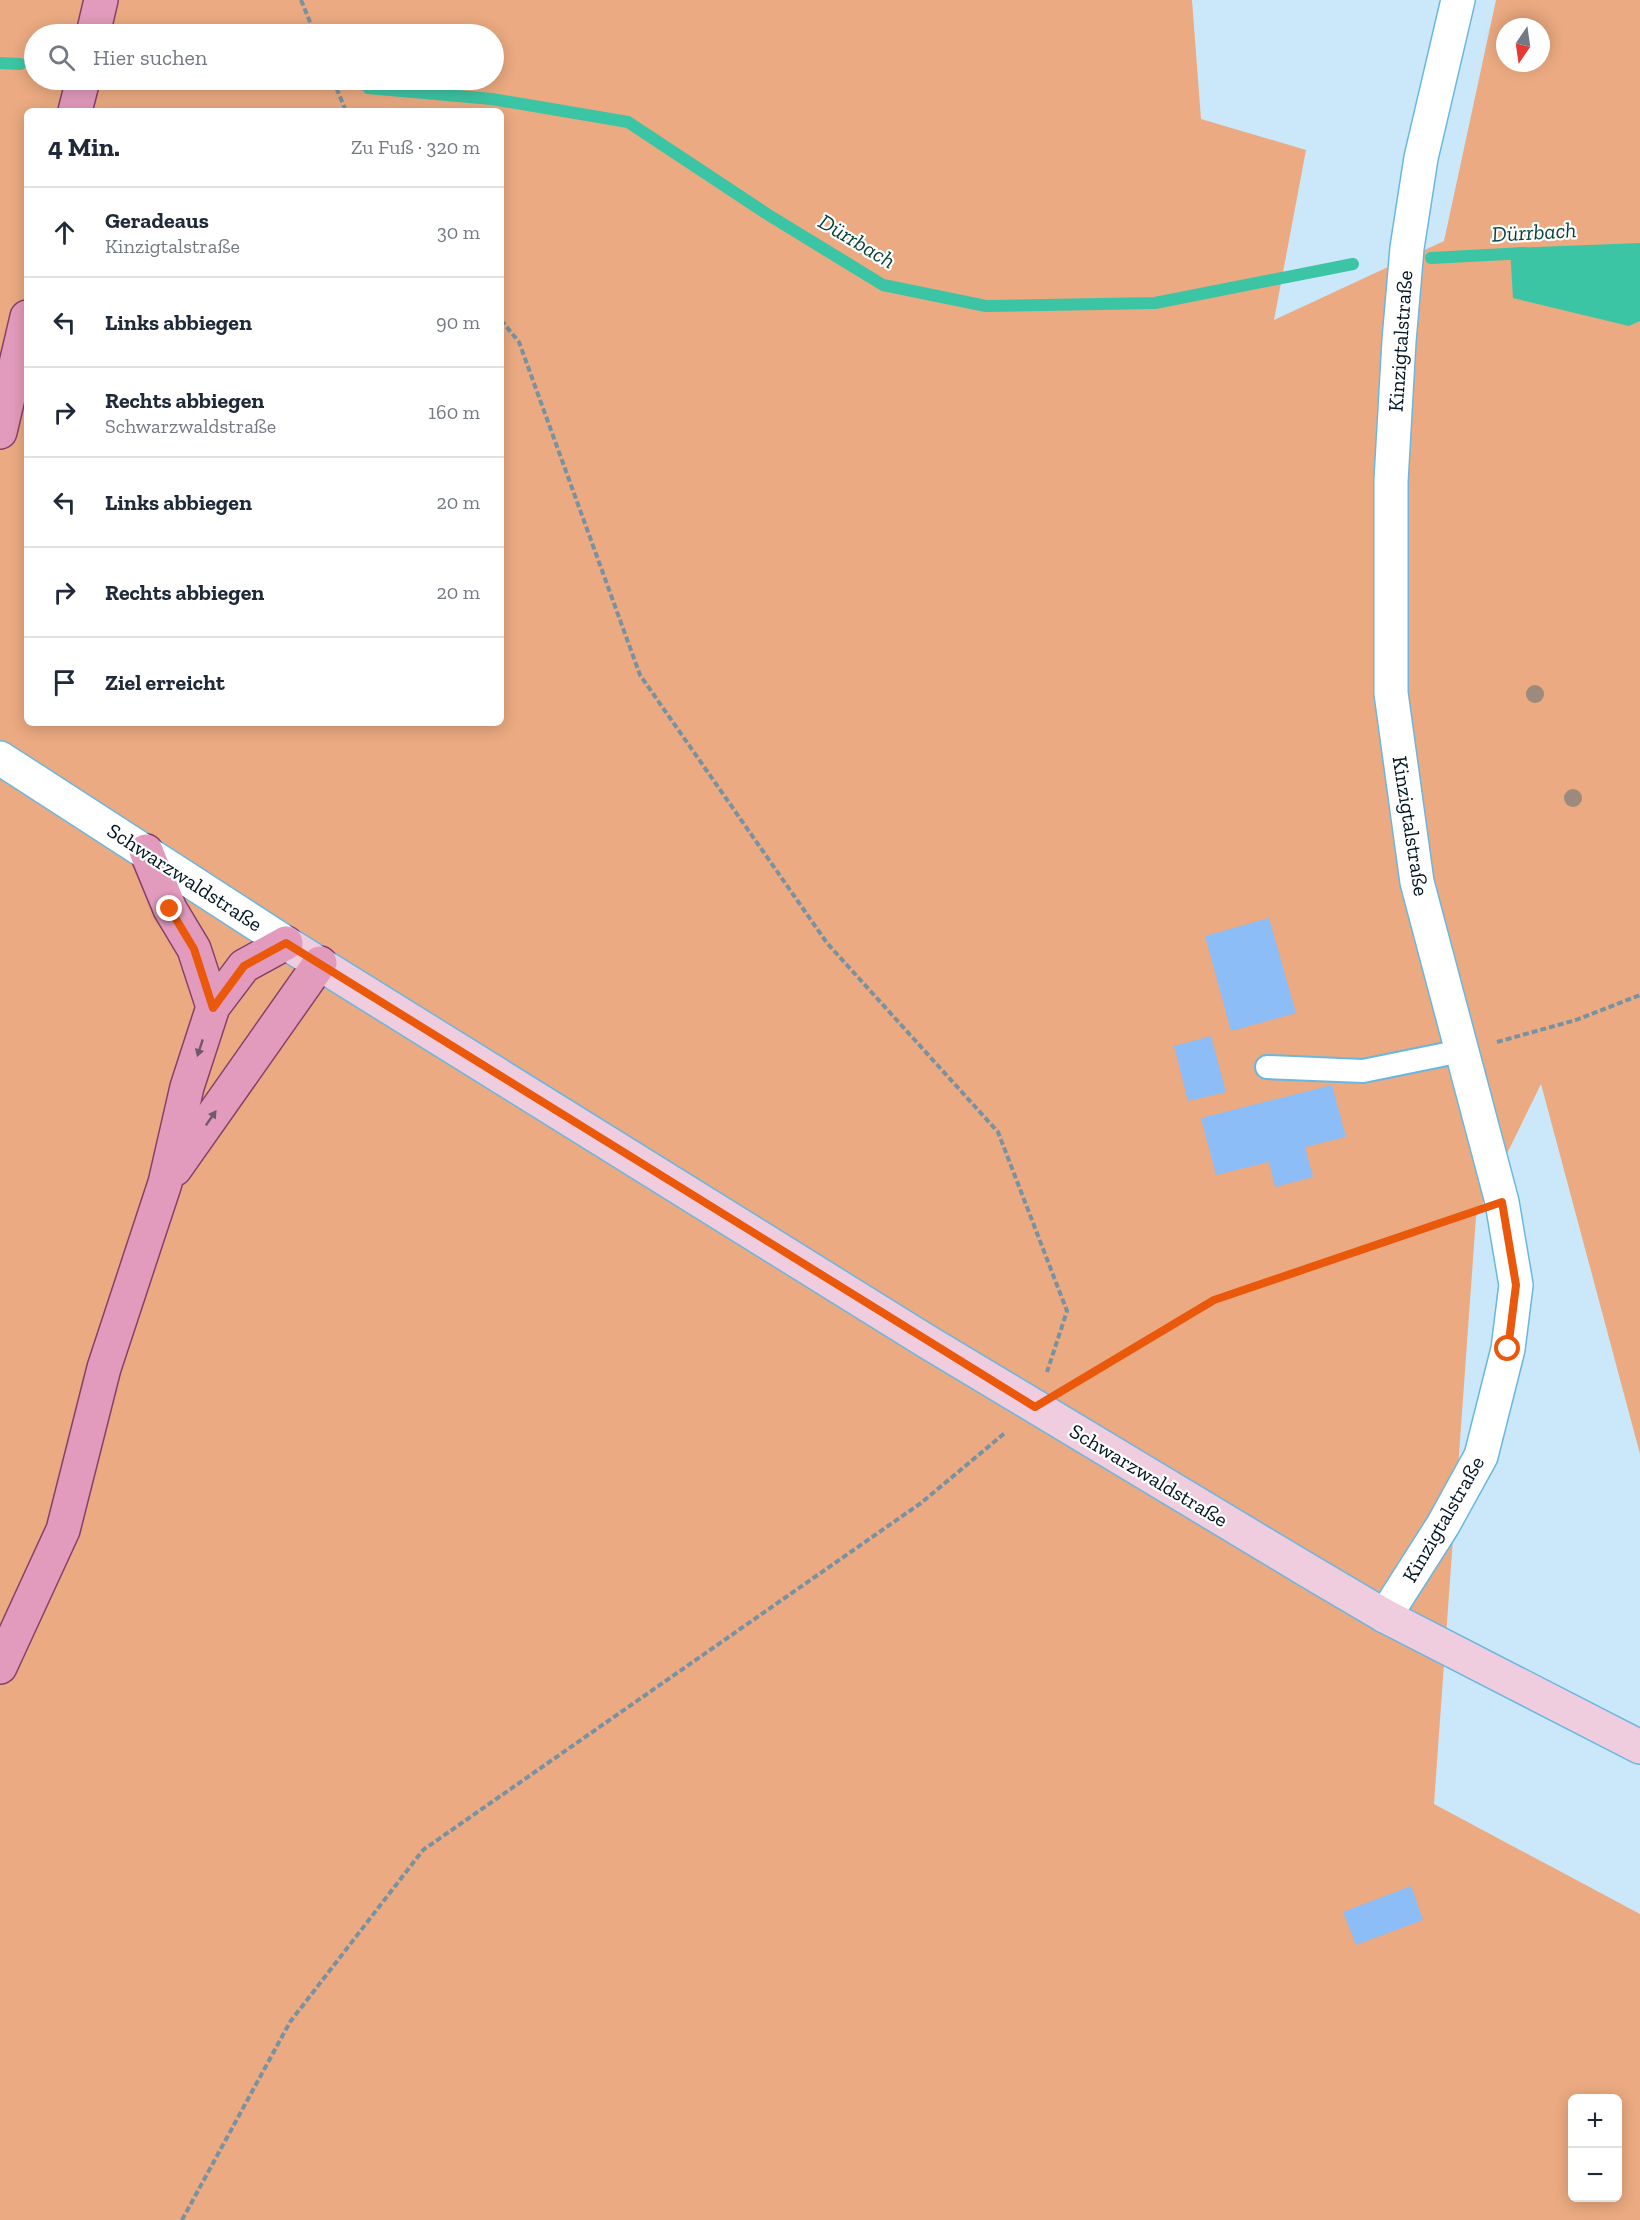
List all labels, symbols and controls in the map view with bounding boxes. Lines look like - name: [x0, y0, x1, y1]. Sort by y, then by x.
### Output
- north arrow: [1496, 18, 1550, 72]
- search box: [24, 24, 504, 90]
- icon: search: [45, 41, 78, 74]
- text: Hier suchen: [93, 44, 207, 71]
- text: 4 Min.: [48, 131, 120, 163]
- text: Zu Fuß · 320 m: [351, 135, 480, 159]
- text: Geradeaus: [105, 207, 209, 234]
- water label: Dürrbach: [814, 208, 900, 274]
- icon: ahead: [48, 216, 81, 249]
- water label: Dürrbach: [1491, 216, 1577, 248]
- text: 30 m: [437, 220, 480, 244]
- text: Kinzigtalstraße: [105, 234, 240, 258]
- street label: Kinzigtalstraße: [1383, 269, 1417, 412]
- icon: left: [48, 306, 81, 339]
- text: Links abbiegen: [105, 309, 252, 336]
- text: 90 m: [436, 310, 480, 334]
- text: Rechts abbiegen: [105, 387, 264, 414]
- icon: right: [48, 396, 81, 429]
- text: 160 m: [428, 400, 480, 424]
- text: Schwarzwaldstraße: [105, 414, 276, 438]
- icon: left: [48, 486, 81, 519]
- text: Links abbiegen: [105, 489, 252, 516]
- text: 20 m: [436, 490, 480, 514]
- icon: right: [48, 576, 81, 609]
- text: Rechts abbiegen: [105, 579, 264, 606]
- text: 20 m: [436, 580, 480, 604]
- icon: arrive: [48, 666, 81, 699]
- text: Ziel erreicht: [105, 669, 225, 696]
- street label: Kinzigtalstraße: [1388, 754, 1434, 898]
- street label: Schwarzwaldstraße: [103, 818, 267, 937]
- route end: [156, 895, 182, 921]
- one-way arrow: [195, 1039, 204, 1057]
- one-way arrow: [205, 1110, 217, 1126]
- route start: [1494, 1335, 1520, 1361]
- street label: Schwarzwaldstraße: [1065, 1418, 1233, 1532]
- street label: Kinzigtalstraße: [1397, 1451, 1489, 1587]
- map controls: [1568, 2094, 1622, 2202]
- button: +: [1568, 2094, 1622, 2148]
- button: −: [1568, 2148, 1622, 2202]

